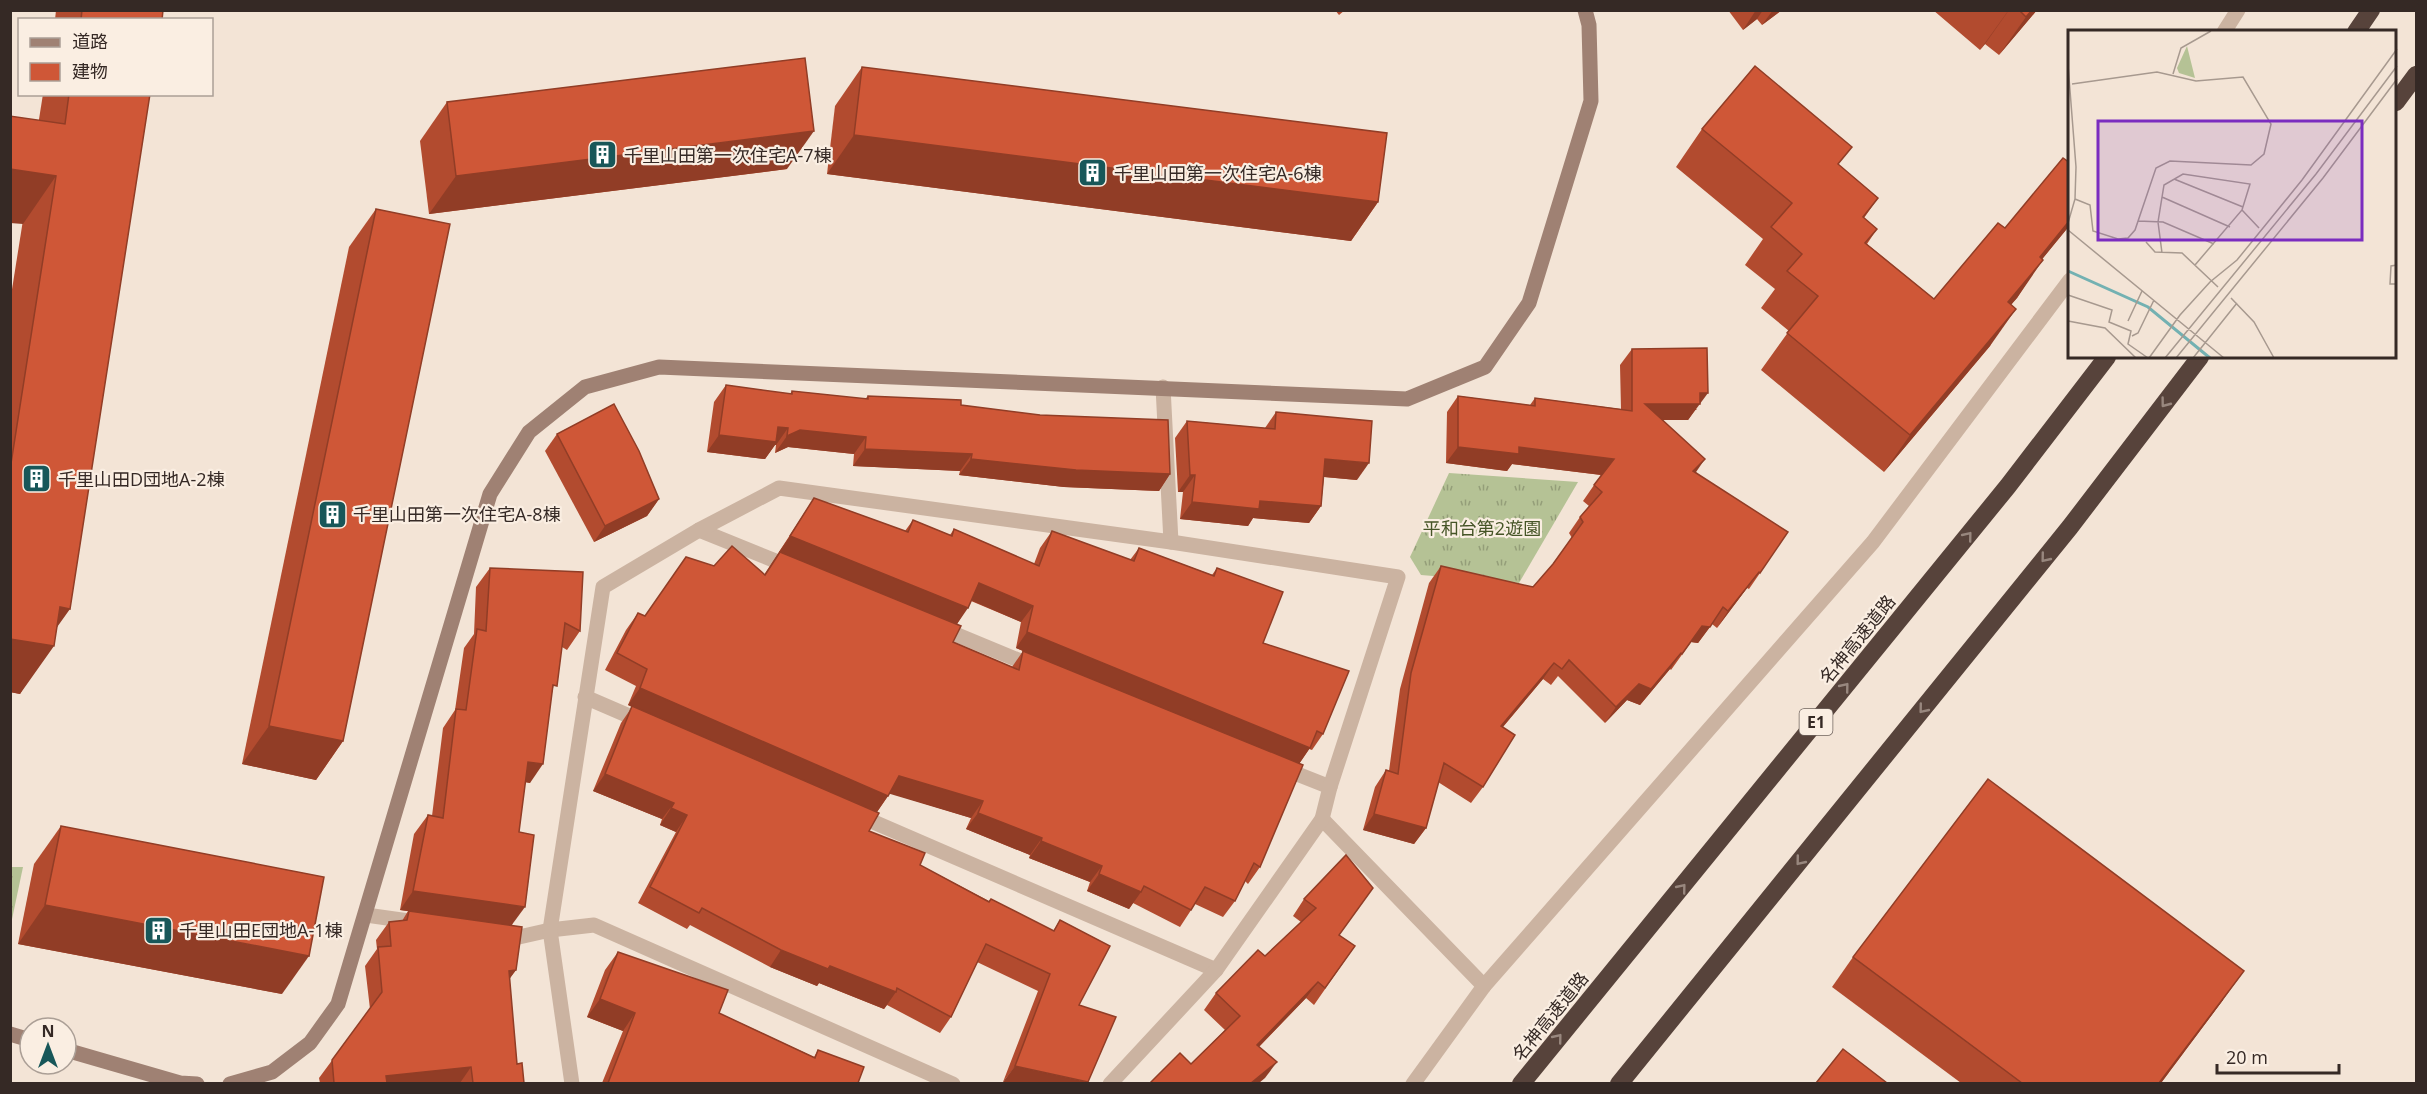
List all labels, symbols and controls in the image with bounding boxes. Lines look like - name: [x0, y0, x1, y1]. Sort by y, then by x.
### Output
- legend: [18, 18, 213, 96]
- text: 道路: [72, 29, 108, 53]
- inset map: [2068, 30, 2397, 358]
- text: 建物: [72, 59, 108, 83]
- building icon: 千里山田第一次住宅A-7棟: [587, 139, 619, 171]
- place label: 千里山田第一次住宅A-7棟: [624, 143, 831, 167]
- building icon: 千里山田第一次住宅A-6棟: [1077, 157, 1109, 189]
- place label: 千里山田第一次住宅A-6棟: [1114, 161, 1321, 185]
- one-way arrow: [2161, 397, 2172, 408]
- building icon: 千里山田D団地A-2棟: [21, 463, 53, 495]
- place label: 千里山田D団地A-2棟: [58, 467, 225, 491]
- building icon: 千里山田第一次住宅A-8棟: [316, 498, 348, 530]
- place label: 千里山田第一次住宅A-8棟: [353, 502, 560, 526]
- park label: 平和台第2遊園: [1423, 516, 1541, 540]
- one-way arrow: [1960, 532, 1971, 543]
- one-way arrow: [2042, 551, 2053, 562]
- street label: 名神高速道路: [1814, 589, 1900, 689]
- one-way arrow: [1837, 683, 1848, 694]
- one-way arrow: [1919, 703, 1930, 714]
- road number: E1: [1800, 709, 1832, 735]
- one-way arrow: [1797, 854, 1808, 865]
- one-way arrow: [1675, 883, 1686, 894]
- building icon: 千里山田E団地A-1棟: [142, 914, 174, 946]
- place label: 千里山田E団地A-1棟: [179, 918, 342, 942]
- street label: 名神高速道路: [1507, 966, 1593, 1066]
- north arrow: [18, 1016, 78, 1076]
- text: N: [41, 1020, 55, 1042]
- one-way arrow: [1551, 1034, 1562, 1045]
- scale bar: [2217, 1037, 2338, 1075]
- text: 20 m: [2226, 1045, 2268, 1069]

